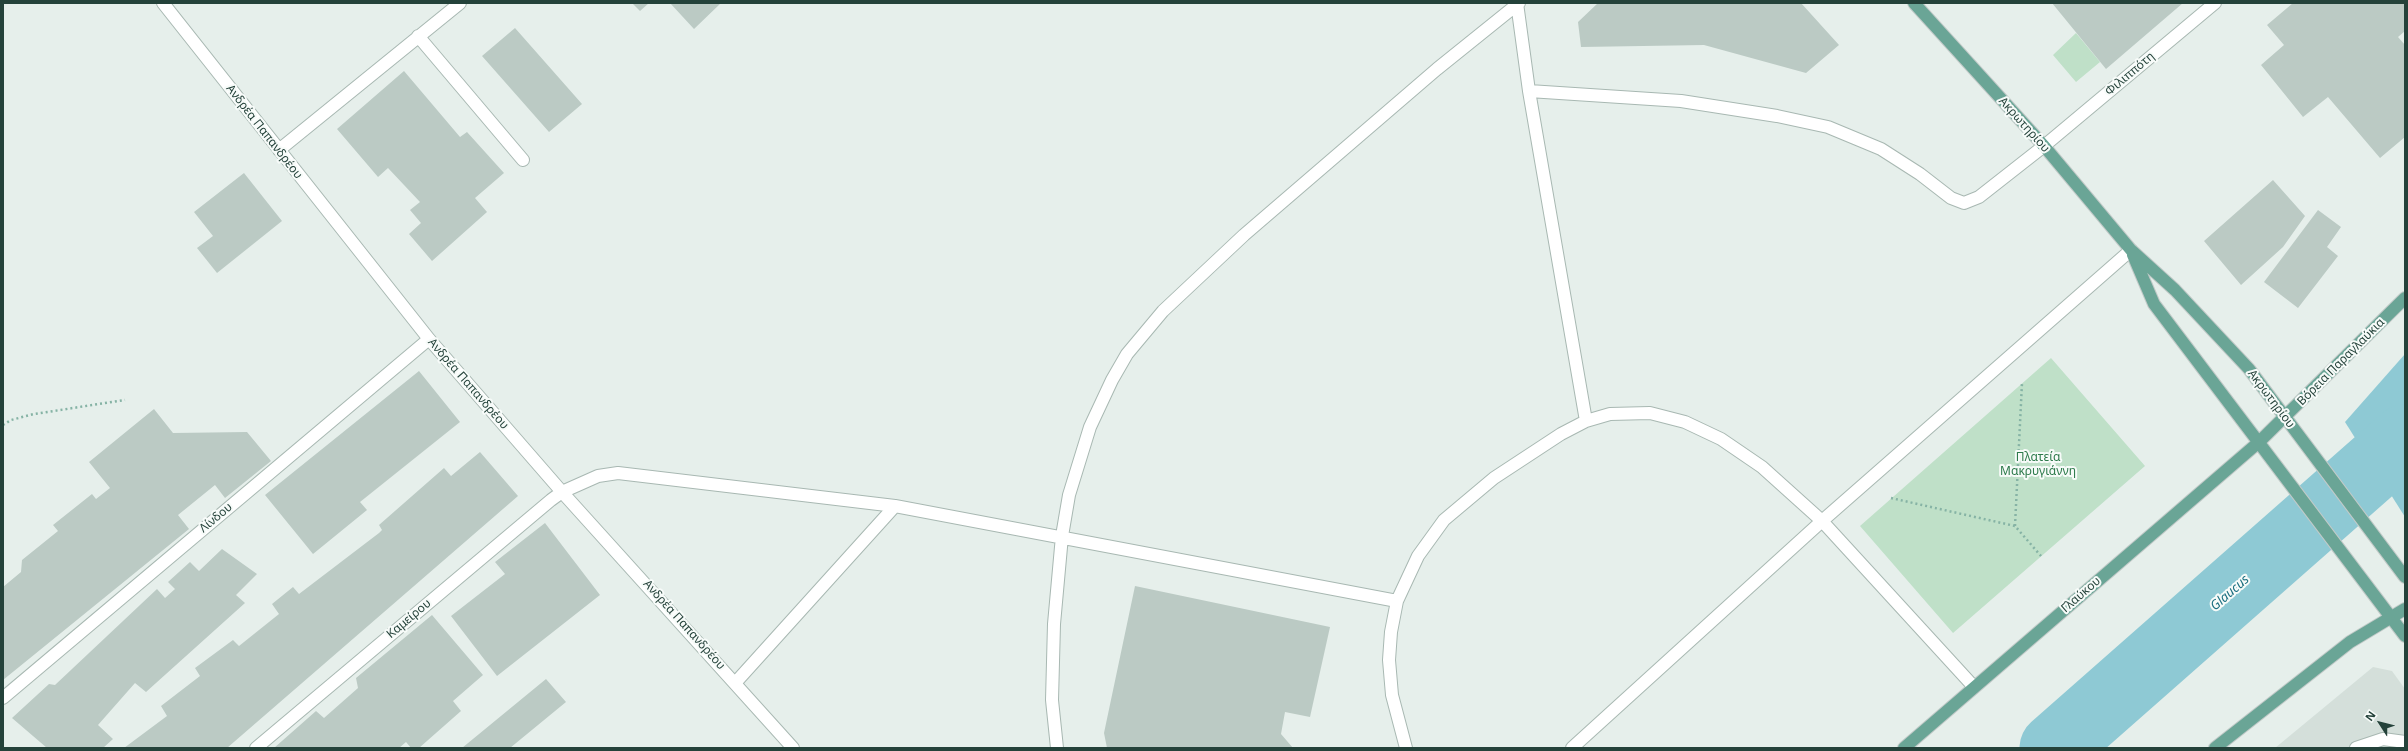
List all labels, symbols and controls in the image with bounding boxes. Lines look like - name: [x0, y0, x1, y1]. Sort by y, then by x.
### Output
- street label: Φιλιππότη: [2102, 49, 2158, 99]
- street label: Ανδρέα Παπανδρέου: [223, 82, 305, 182]
- street label: Ακρωτηρίου: [1995, 94, 2053, 156]
- street label: Βόρεια Παραγλαύκια: [2294, 315, 2388, 409]
- street label: Ανδρέα Παπανδρέου: [425, 336, 511, 432]
- street label: Ακρωτηρίου: [2244, 367, 2298, 431]
- park label: Πλατεία Μακρυγιάννη: [2000, 451, 2076, 479]
- street label: Λίνδου: [197, 500, 235, 536]
- water label: Glaucus: [2207, 572, 2253, 614]
- street label: Γλαύκου: [2058, 574, 2104, 616]
- street label: Ανδρέα Παπανδρέου: [640, 577, 728, 673]
- street label: Καμείρου: [384, 596, 434, 642]
- north arrow: [2360, 703, 2400, 743]
- text: N: [2361, 708, 2379, 724]

